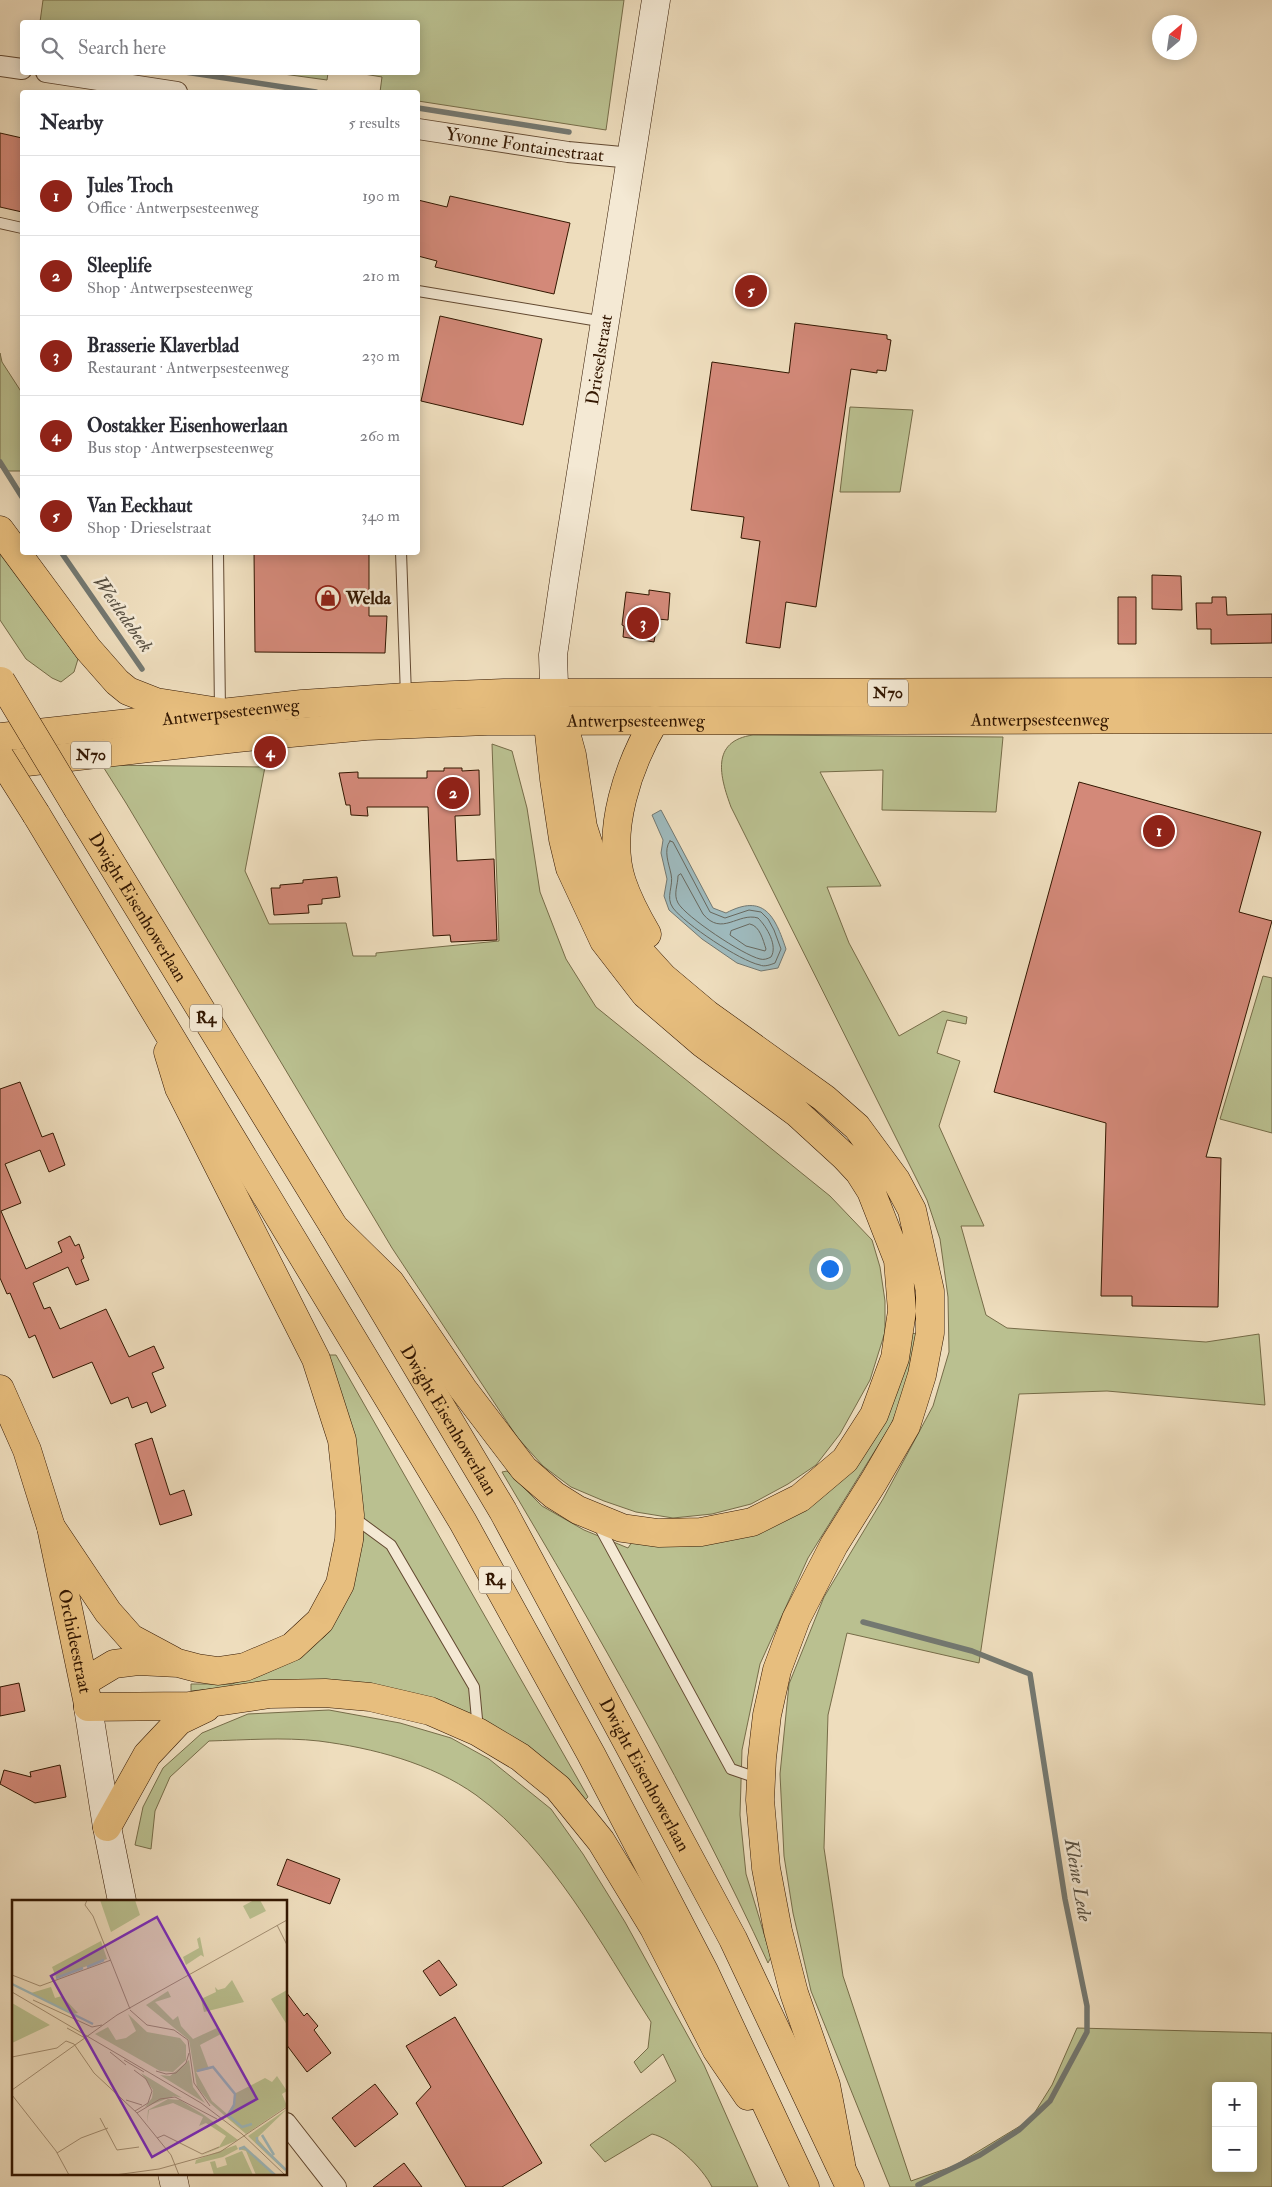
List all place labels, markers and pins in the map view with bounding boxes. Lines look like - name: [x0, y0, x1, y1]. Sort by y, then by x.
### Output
- pin: 5: [735, 272, 767, 310]
- shop icon: Welda: [315, 585, 341, 611]
- place label: Welda: [345, 587, 392, 610]
- pin: 3: [627, 604, 659, 642]
- pin: 4: [254, 733, 286, 771]
- pin: 2: [437, 774, 469, 812]
- pin: 1: [1143, 812, 1175, 850]

